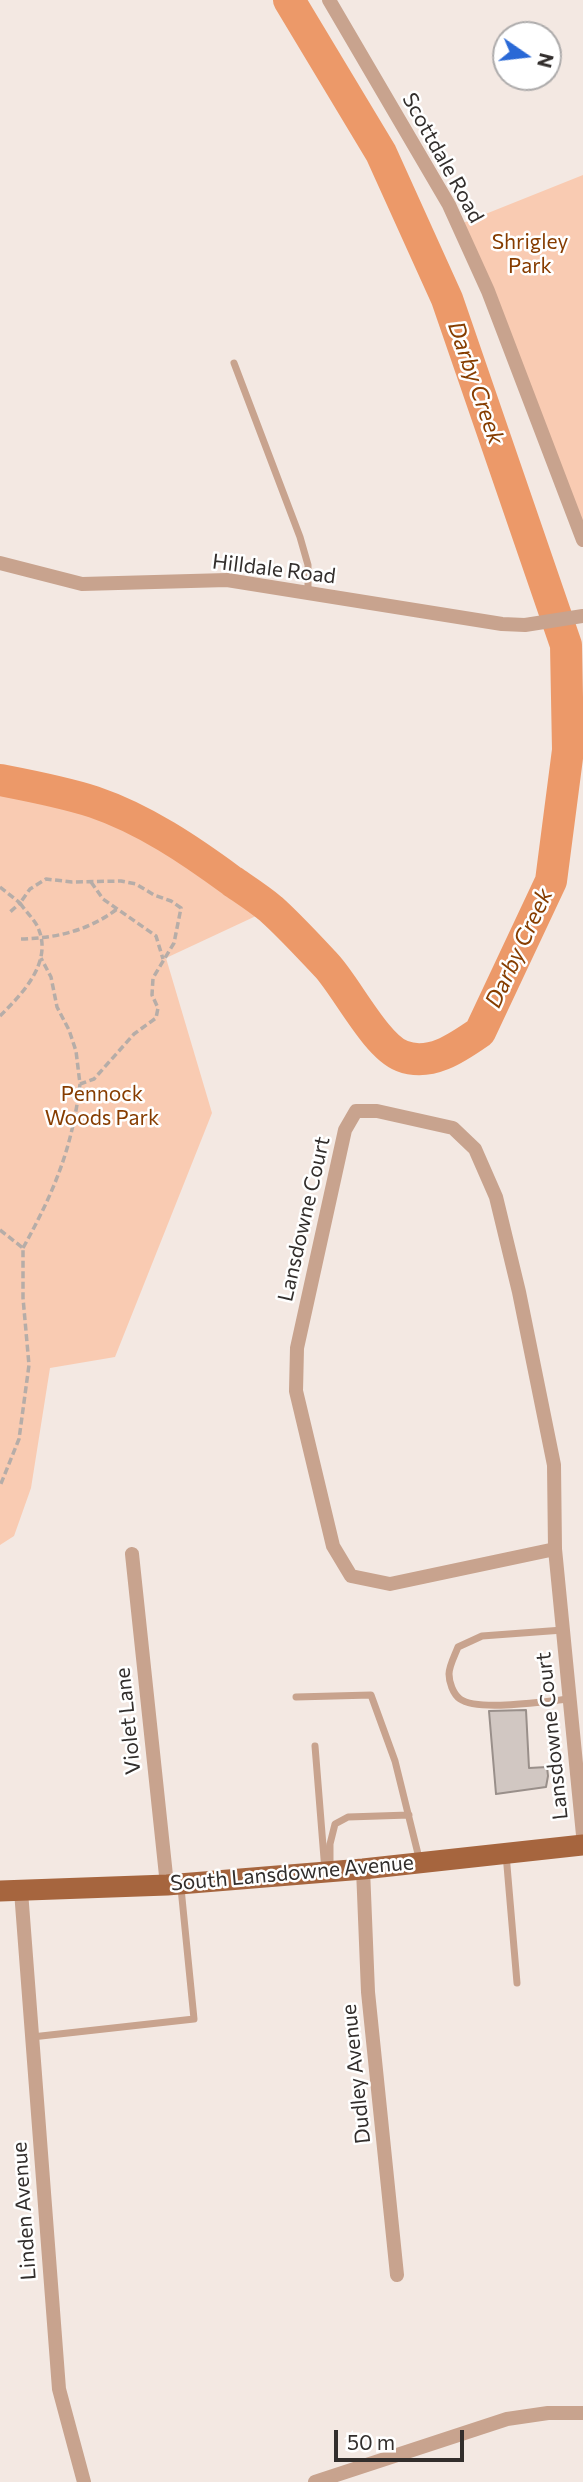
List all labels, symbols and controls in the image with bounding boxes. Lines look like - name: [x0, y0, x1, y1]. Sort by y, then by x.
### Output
- north arrow: [492, 21, 562, 91]
- text: N: [533, 51, 559, 70]
- street label: Scottdale Road: [397, 89, 489, 227]
- park label: Shrigley Park: [492, 229, 568, 279]
- water label: Darby Creek: [442, 318, 510, 448]
- street label: Hilldale Road: [211, 549, 337, 589]
- water label: Darby Creek: [479, 884, 559, 1012]
- park label: Pennock Woods Park: [45, 1081, 159, 1131]
- street label: Lansdowne Court: [273, 1134, 335, 1304]
- street label: Lansdowne Court: [531, 1651, 573, 1821]
- street label: Violet Lane: [110, 1666, 146, 1776]
- street label: South Lansdowne Avenue: [169, 1850, 415, 1896]
- street label: Dudley Avenue: [336, 2003, 376, 2145]
- street label: Linden Avenue: [7, 2141, 41, 2281]
- scale bar: [338, 2416, 468, 2460]
- text: 50 m: [347, 2429, 395, 2454]

